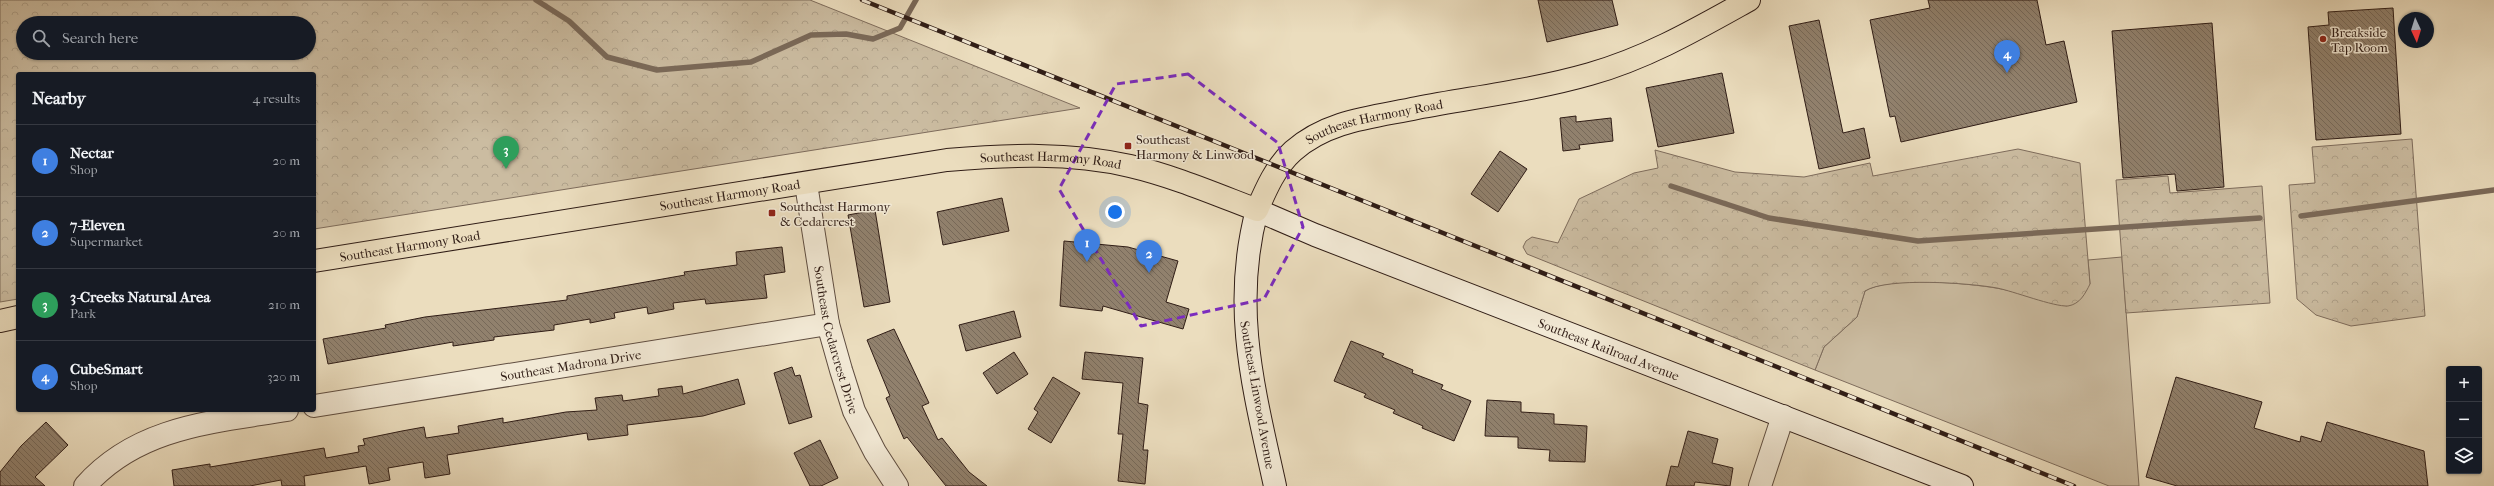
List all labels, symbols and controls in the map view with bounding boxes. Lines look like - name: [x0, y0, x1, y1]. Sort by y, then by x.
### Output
- north arrow: [2398, 12, 2434, 48]
- search box: [16, 16, 316, 60]
- place label: Breakside Tap Room: [2331, 25, 2388, 55]
- icon: search: [30, 27, 52, 49]
- text: Search here: [62, 29, 138, 47]
- marker: Breakside Tap Room: [2318, 34, 2328, 44]
- pin: 4: [1994, 40, 2020, 73]
- text: Nearby: [32, 88, 86, 108]
- text: 4 results: [253, 91, 300, 106]
- street label: Southeast Harmony Road: [1303, 96, 1445, 147]
- place label: Southeast Harmony & Linwood: [1136, 132, 1255, 162]
- pin: 3: [493, 136, 519, 169]
- marker: Southeast Harmony & Linwood: [1123, 141, 1133, 151]
- text: Nectar: [70, 144, 114, 162]
- street label: Southeast Harmony Road: [979, 149, 1124, 172]
- text: 1: [43, 153, 47, 168]
- text: 20 m: [273, 153, 300, 168]
- text: Shop: [70, 162, 98, 177]
- street label: Southeast Harmony Road: [658, 176, 802, 214]
- place label: Southeast Harmony & Cedarcrest: [780, 199, 891, 229]
- your location: [1105, 202, 1125, 222]
- marker: Southeast Harmony & Cedarcrest: [767, 208, 777, 218]
- text: 7-Eleven: [70, 216, 125, 234]
- text: 2: [42, 225, 48, 240]
- text: 20 m: [273, 225, 300, 240]
- street label: Southeast Harmony Road: [339, 227, 482, 265]
- pin: 1: [1074, 229, 1100, 262]
- text: Supermarket: [70, 234, 143, 249]
- pin: 2: [1136, 240, 1162, 273]
- street label: Southeast Cedarcrest Drive: [811, 265, 862, 417]
- text: 3-Creeks Natural Area: [70, 288, 210, 306]
- text: 3: [42, 297, 48, 312]
- text: 210 m: [268, 297, 300, 312]
- text: Park: [70, 306, 96, 321]
- street label: Southeast Railroad Avenue: [1536, 315, 1682, 384]
- street label: Southeast Linwood Avenue: [1237, 320, 1278, 471]
- street label: Southeast Madrona Drive: [499, 347, 643, 384]
- text: CubeSmart: [70, 360, 143, 378]
- map controls: [2446, 366, 2482, 474]
- button: +: [2446, 366, 2482, 402]
- text: 4: [41, 369, 49, 384]
- text: 320 m: [267, 369, 300, 384]
- text: Shop: [70, 378, 98, 393]
- button: −: [2446, 402, 2482, 438]
- button: layers: [2446, 438, 2482, 474]

